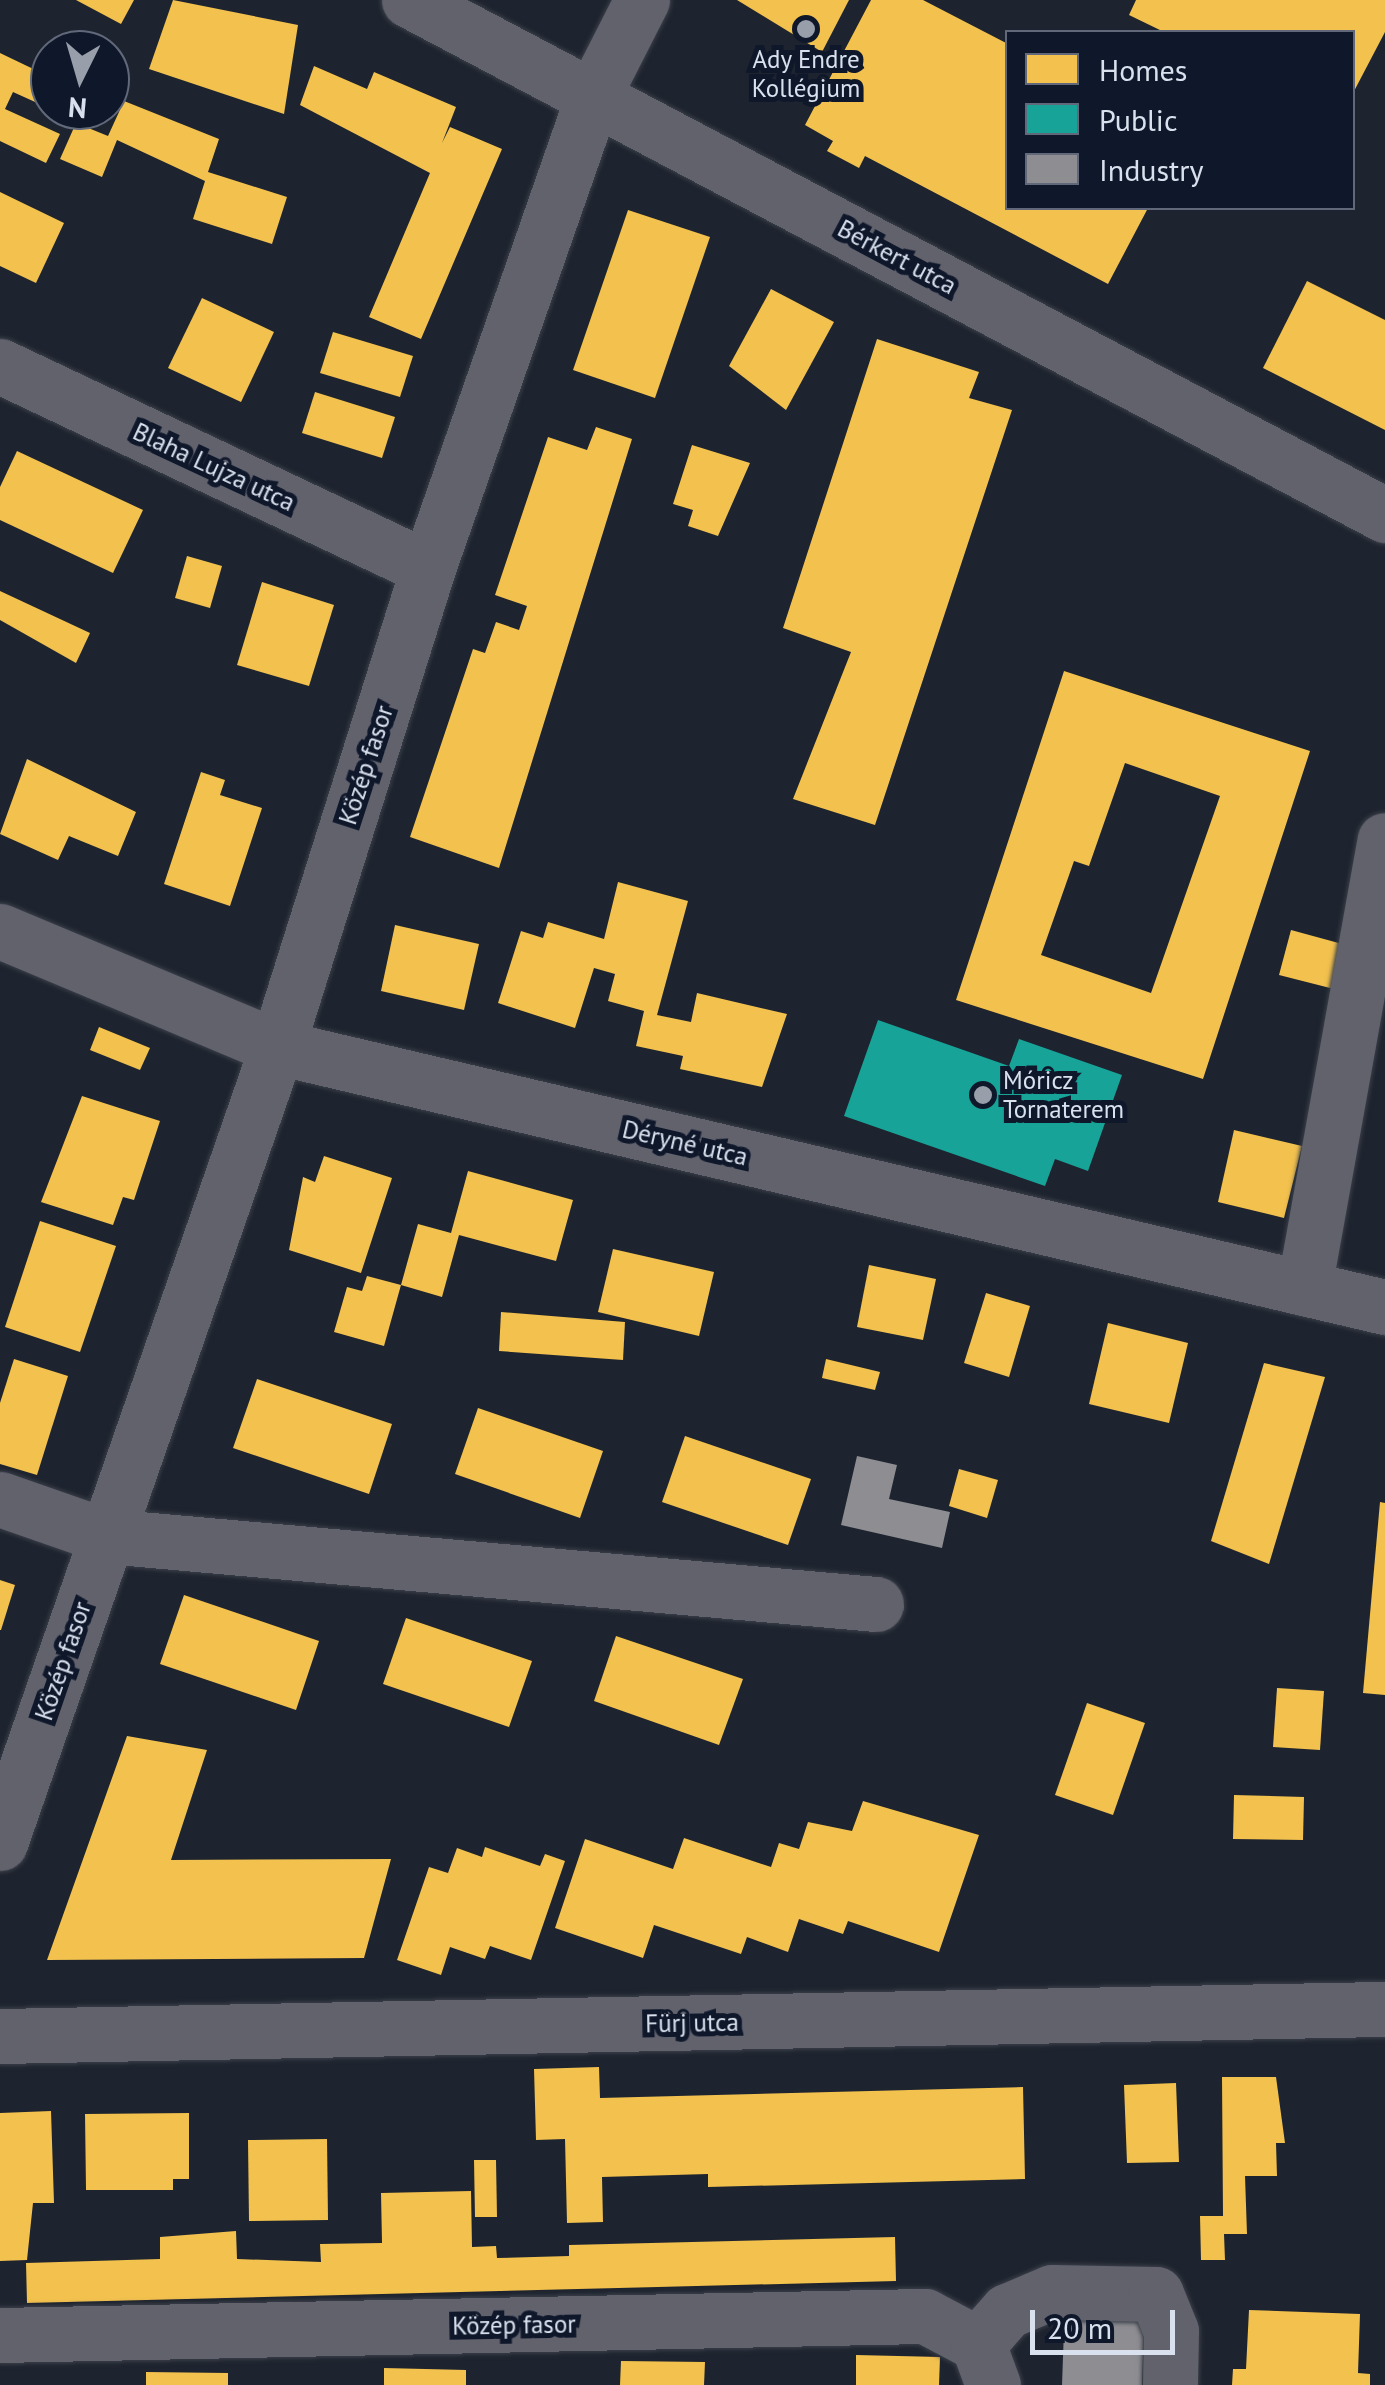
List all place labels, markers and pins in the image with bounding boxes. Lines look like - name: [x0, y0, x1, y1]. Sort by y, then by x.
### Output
- marker: Ady Endre Kollégium: [795, 18, 817, 40]
- place label: Ady Endre Kollégium: [752, 45, 860, 104]
- place label: Móricz Tornaterem: [1003, 1066, 1124, 1125]
- marker: Móricz Tornaterem: [972, 1084, 994, 1106]

